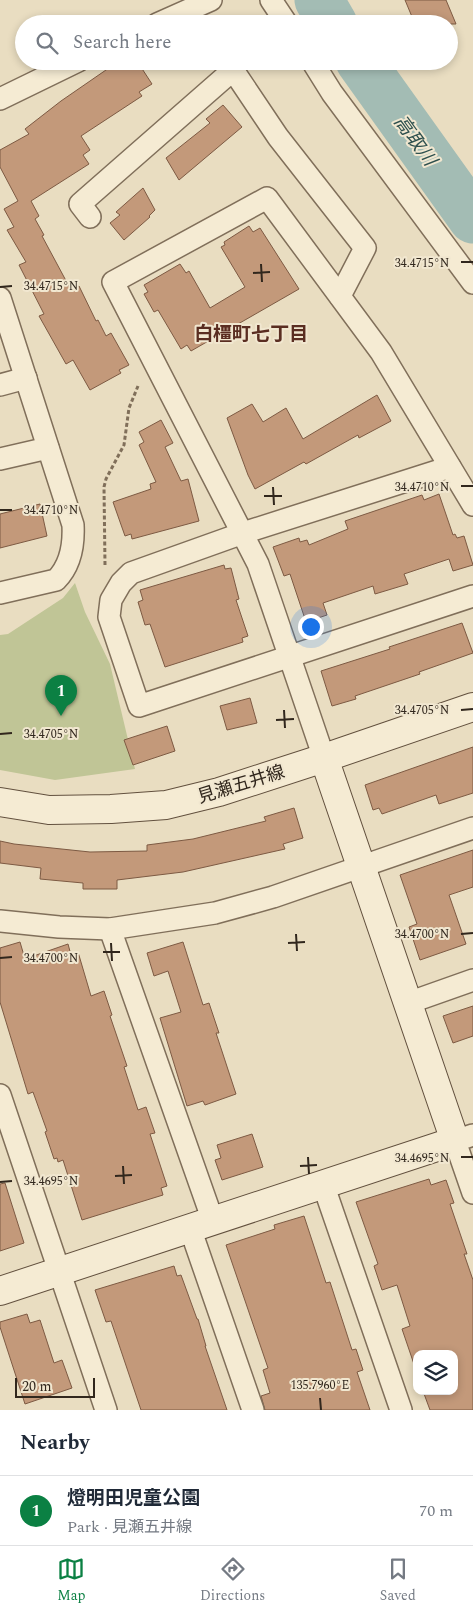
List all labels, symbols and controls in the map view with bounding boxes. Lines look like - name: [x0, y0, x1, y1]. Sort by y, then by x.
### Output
- search box: [15, 15, 458, 70]
- text: Search here: [73, 28, 172, 57]
- icon: search: [33, 29, 61, 57]
- water label: 高取川: [386, 109, 444, 174]
- text: 34.4715°N: [395, 254, 449, 273]
- text: 34.4715°N: [24, 277, 78, 296]
- district label: 白橿町七丁目: [194, 320, 308, 349]
- text: 34.4710°N: [395, 478, 449, 497]
- text: 34.4710°N: [24, 501, 78, 520]
- your location: [298, 614, 324, 640]
- pin: 1: [45, 675, 77, 716]
- text: 34.4705°N: [395, 701, 449, 720]
- text: 34.4705°N: [24, 725, 78, 744]
- street label: 見瀬五井線: [194, 758, 288, 811]
- text: 34.4700°N: [395, 925, 449, 944]
- text: 34.4700°N: [24, 949, 78, 968]
- text: 34.4695°N: [395, 1149, 449, 1168]
- text: 34.4695°N: [24, 1172, 78, 1191]
- map controls: [413, 1350, 458, 1395]
- button: layers: [413, 1350, 458, 1395]
- scale bar: [15, 1375, 95, 1398]
- text: 20 m: [22, 1376, 52, 1397]
- text: 135.7960°E: [291, 1376, 349, 1395]
- text: Nearby: [20, 1427, 90, 1459]
- text: 燈明田児童公園: [67, 1484, 200, 1513]
- text: 1: [32, 1499, 40, 1523]
- text: 70 m: [419, 1499, 453, 1523]
- text: Park · 見瀬五井線: [67, 1515, 192, 1539]
- tab: Map: [57, 1555, 85, 1606]
- tab: Directions: [200, 1555, 265, 1606]
- tab: Saved: [380, 1555, 416, 1606]

